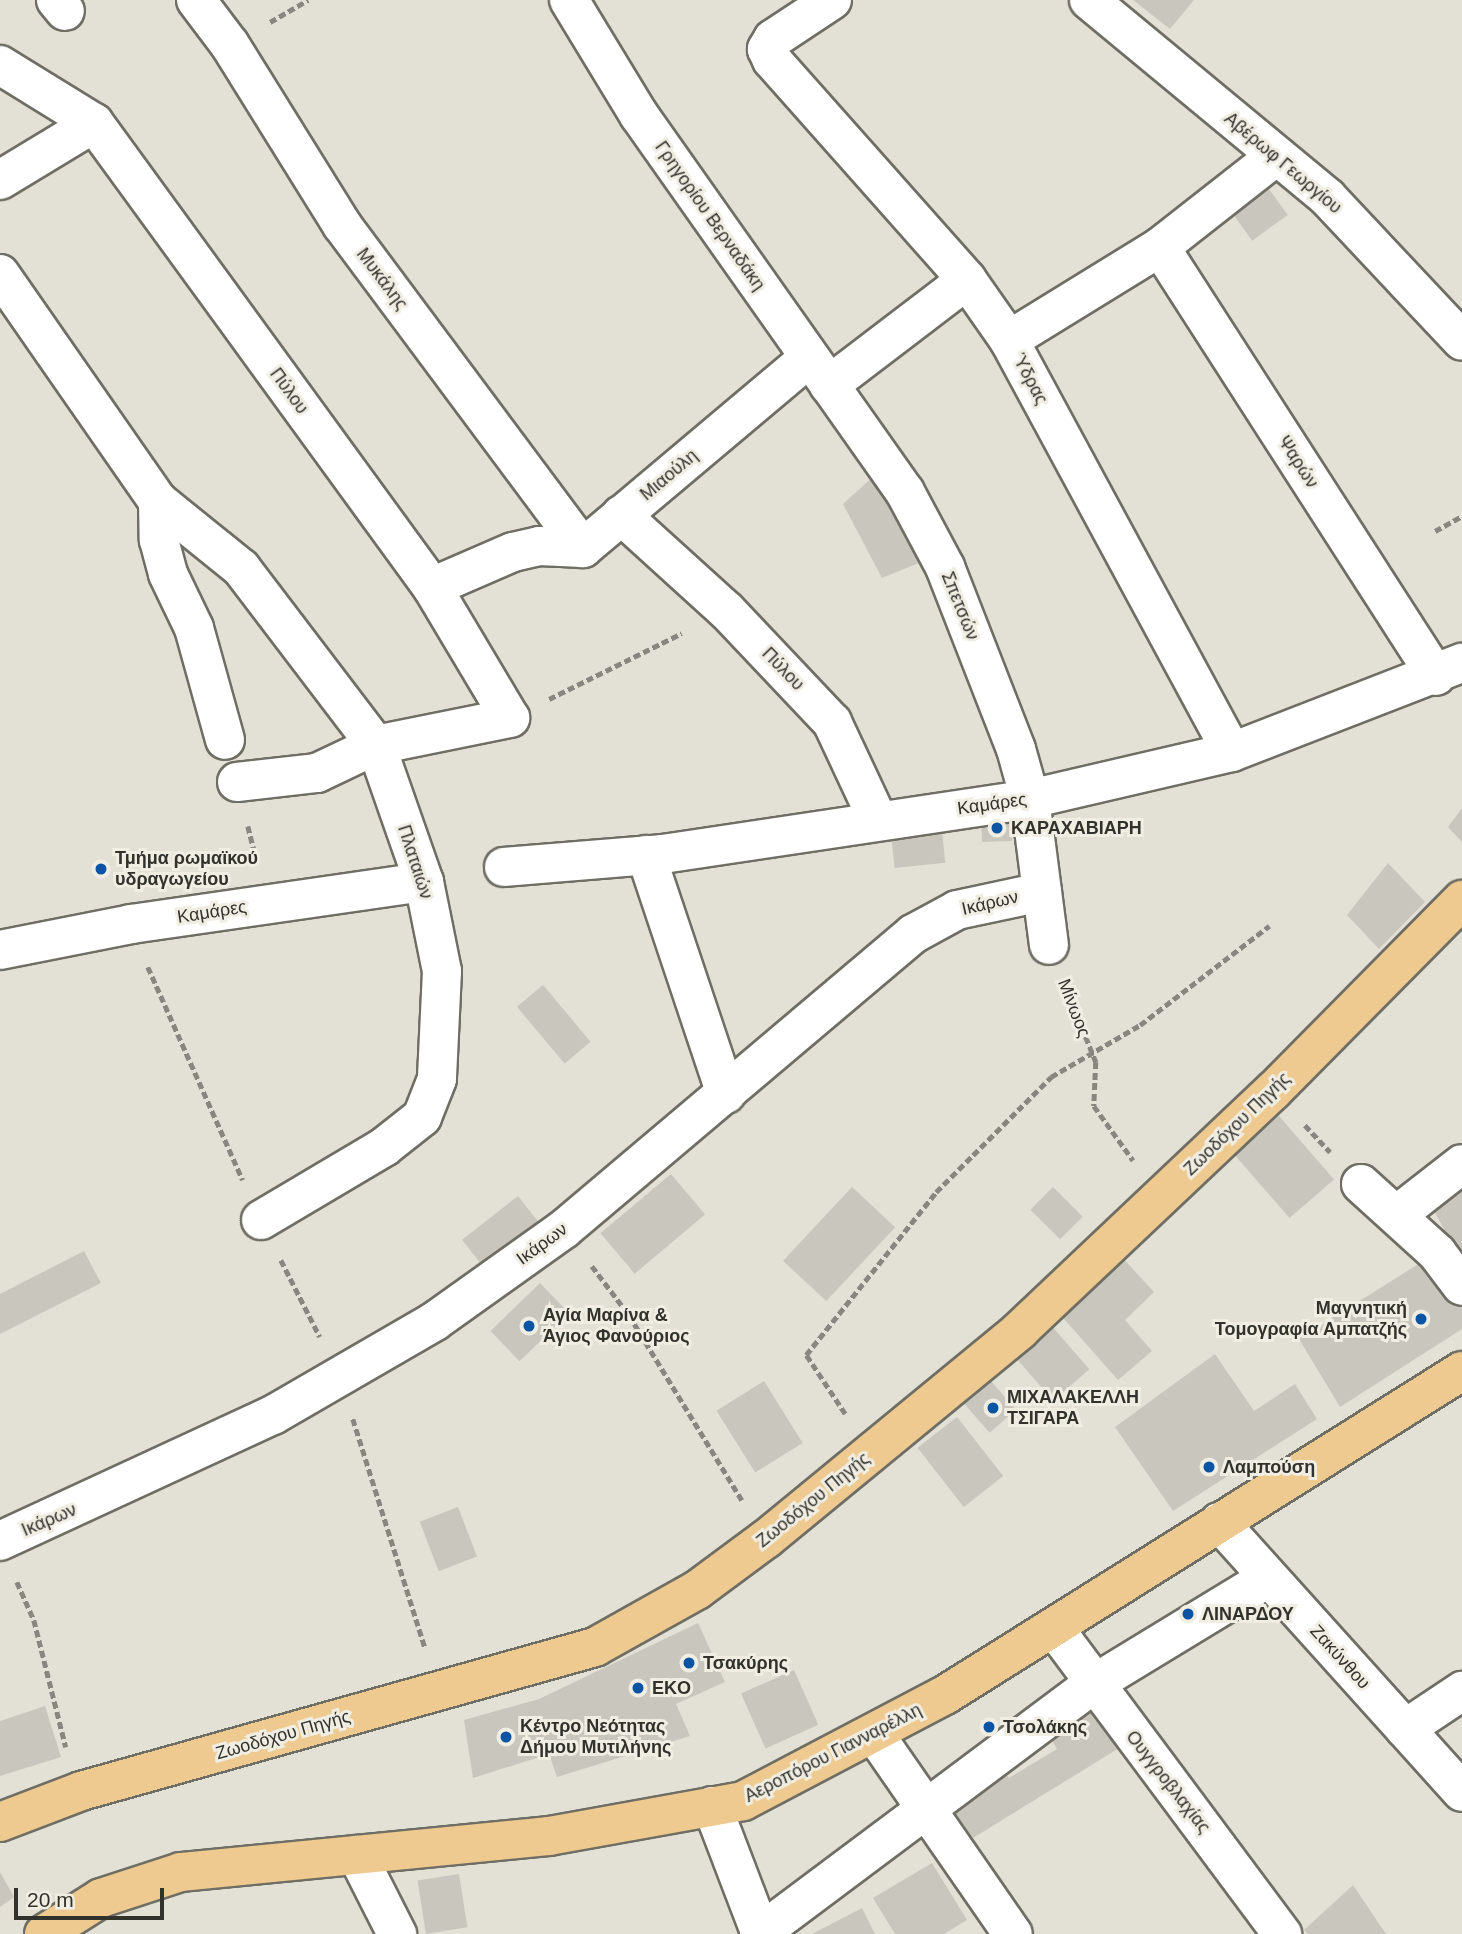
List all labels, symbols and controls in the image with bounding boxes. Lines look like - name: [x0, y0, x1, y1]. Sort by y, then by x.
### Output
- street label: Αβέρωφ Γεωργίου: [1220, 108, 1346, 218]
- street label: Γρηγορίου Βερναδάκη: [650, 137, 770, 295]
- street label: Μυκάλης: [352, 244, 412, 314]
- street label: Ύδρας: [1008, 350, 1052, 408]
- street label: Πύλου: [265, 364, 313, 418]
- street label: Ψαρών: [1273, 432, 1323, 492]
- street label: Μιαούλη: [636, 445, 702, 505]
- street label: Σπετσών: [937, 569, 983, 643]
- street label: Πύλου: [757, 643, 809, 695]
- street label: Καμάρες: [956, 788, 1028, 820]
- place label: ΚΑΡΑΧΑΒΙΑΡΗ: [1011, 817, 1142, 839]
- marker: ΚΑΡΑΧΑΒΙΑΡΗ: [989, 820, 1005, 836]
- street label: Πλαταιών: [393, 822, 437, 902]
- place label: Τμήμα ρωμαϊκού υδραγωγείου: [115, 848, 258, 890]
- marker: Τμήμα ρωμαϊκού υδραγωγείου: [93, 861, 109, 877]
- street label: Ικάρων: [960, 886, 1020, 920]
- street label: Καμάρες: [176, 896, 248, 928]
- street label: Μίνωος: [1053, 976, 1095, 1040]
- street label: Ζωοδόχου Πηγής: [1179, 1068, 1295, 1180]
- street label: Ικάρων: [512, 1218, 572, 1270]
- place label: Μαγνητική Τομογραφία Αμπατζής: [1214, 1298, 1407, 1340]
- place label: Αγία Μαρίνα & Άγιος Φανούριος: [543, 1305, 690, 1348]
- marker: Μαγνητική Τομογραφία Αμπατζής: [1413, 1311, 1429, 1327]
- marker: Αγία Μαρίνα & Άγιος Φανούριος: [521, 1318, 537, 1334]
- place label: ΜΙΧΑΛΑΚΕΛΛΗ ΤΣΙΓΑΡΑ: [1007, 1387, 1139, 1430]
- marker: ΜΙΧΑΛΑΚΕΛΛΗ ΤΣΙΓΑΡΑ: [985, 1400, 1001, 1416]
- street label: Ζωοδόχου Πηγής: [752, 1448, 874, 1552]
- place label: Λαμπούση: [1223, 1456, 1315, 1478]
- marker: Λαμπούση: [1201, 1459, 1217, 1475]
- street label: Ικάρων: [18, 1499, 80, 1541]
- place label: ΛΙΝΑΡΔΟΥ: [1202, 1603, 1294, 1625]
- marker: ΛΙΝΑΡΔΟΥ: [1180, 1606, 1196, 1622]
- street label: Ζακύνθου: [1306, 1620, 1374, 1694]
- place label: Τσακύρης: [703, 1652, 788, 1674]
- marker: Τσακύρης: [681, 1655, 697, 1671]
- place label: EKO: [652, 1677, 691, 1699]
- marker: EKO: [630, 1680, 646, 1696]
- street label: Αεροπόρου Γιανναρέλλη: [741, 1699, 925, 1807]
- street label: Ζωοδόχου Πηγής: [213, 1705, 353, 1765]
- place label: Κέντρο Νεότητας Δήμου Μυτιλήνης: [520, 1716, 671, 1758]
- place label: Τσολάκης: [1003, 1716, 1087, 1738]
- marker: Τσολάκης: [981, 1719, 997, 1735]
- street label: Ουγγροβλαχίας: [1121, 1726, 1215, 1838]
- marker: Κέντρο Νεότητας Δήμου Μυτιλήνης: [498, 1729, 514, 1745]
- scale bar: [18, 1874, 168, 1918]
- text: 20 m: [27, 1888, 74, 1911]

